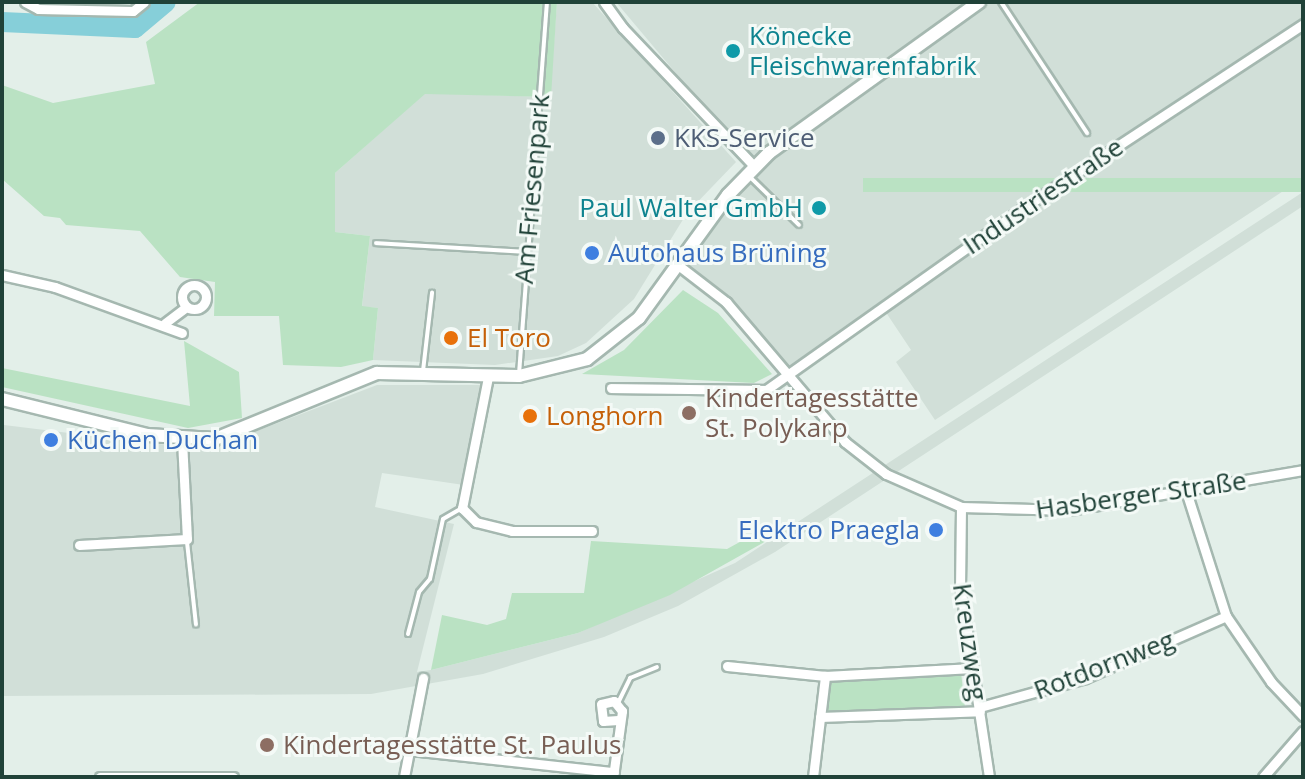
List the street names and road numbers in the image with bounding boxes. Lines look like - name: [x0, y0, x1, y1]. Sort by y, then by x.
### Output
- street label: Am Friesenpark: [508, 93, 556, 285]
- street label: Industriestraße: [957, 131, 1129, 261]
- street label: Hasberger Straße: [1034, 465, 1248, 525]
- street label: Kreuzweg: [946, 581, 994, 703]
- street label: Rotdornweg: [1029, 624, 1179, 706]

